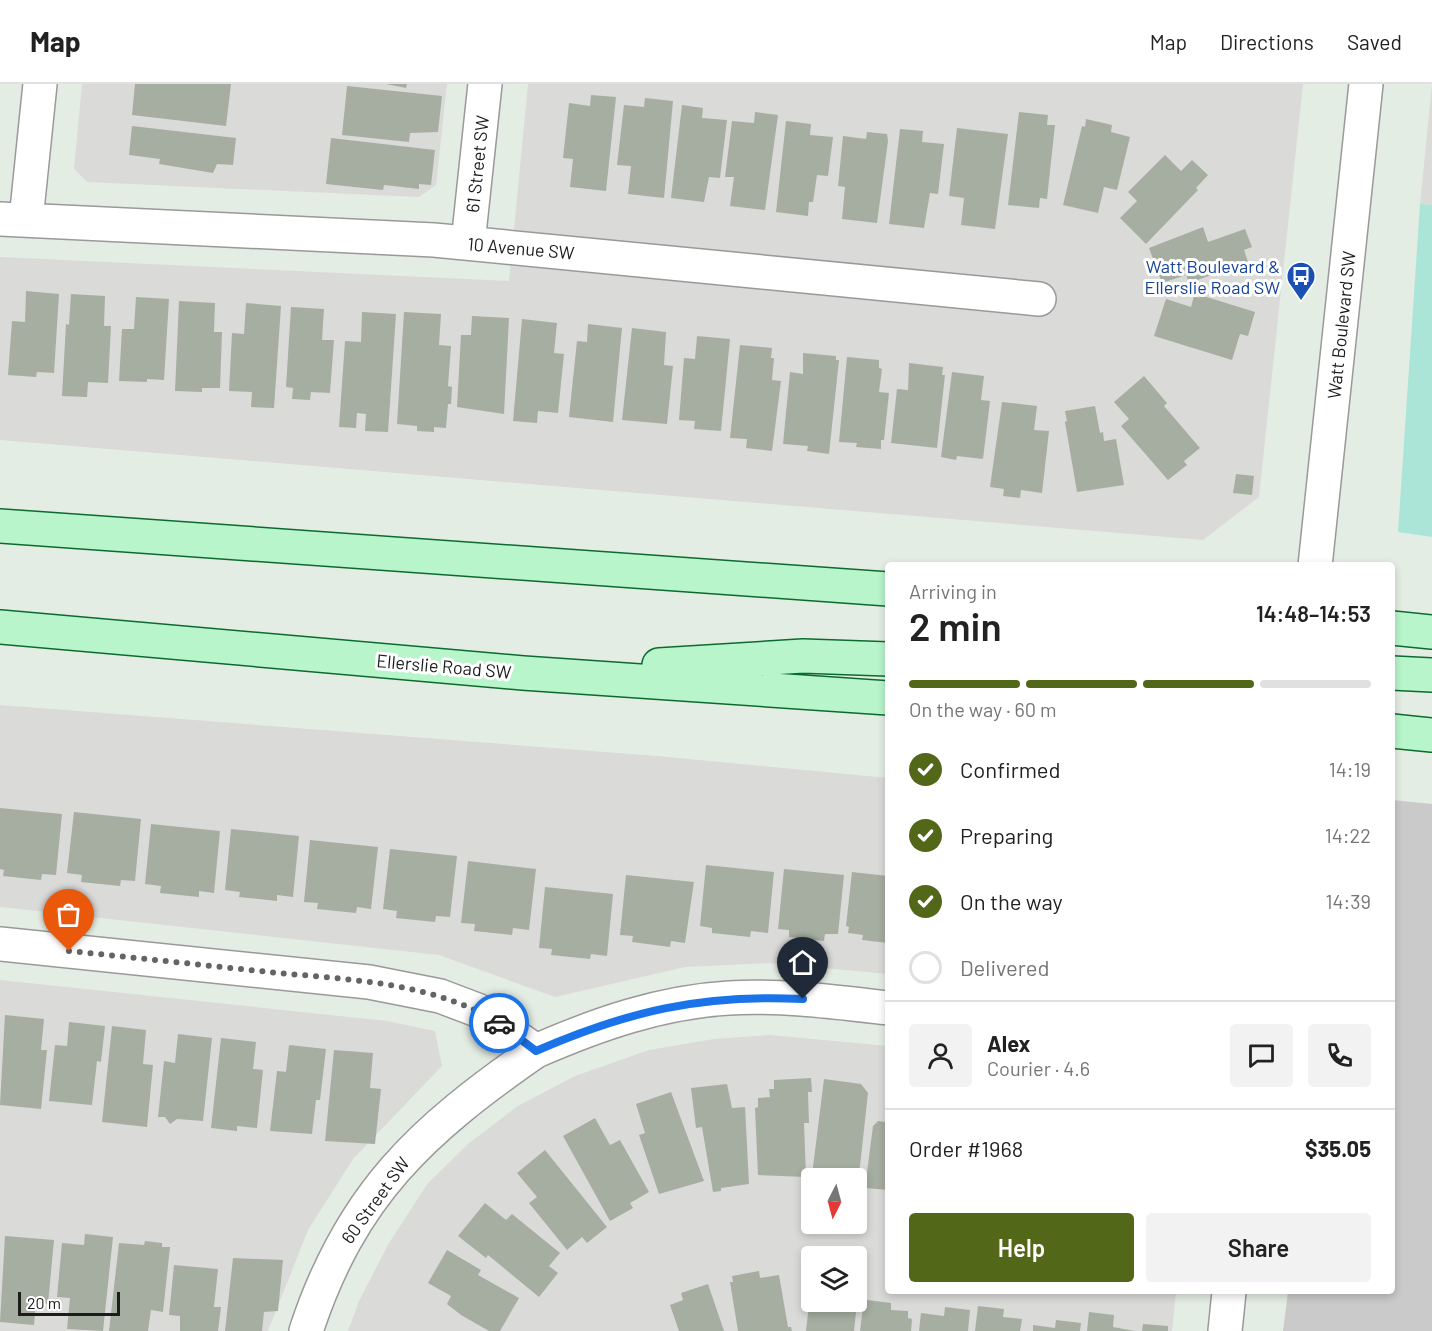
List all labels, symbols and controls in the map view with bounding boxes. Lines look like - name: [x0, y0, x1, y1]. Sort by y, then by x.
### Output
- text: Map: [30, 24, 81, 58]
- text: Map: [1150, 29, 1187, 54]
- text: Directions: [1220, 29, 1314, 54]
- text: Saved: [1347, 29, 1402, 54]
- street label: 61 Street SW: [461, 114, 493, 214]
- street label: 10 Avenue SW: [467, 232, 575, 264]
- street label: Watt Boulevard SW: [1322, 250, 1360, 400]
- place label: Watt Boulevard & Ellerslie Road SW: [1145, 255, 1280, 298]
- bus stop icon: Watt Boulevard & Ellerslie Road SW: [1285, 260, 1317, 302]
- text: Arriving in: [909, 579, 997, 603]
- text: 14:48–14:53: [1256, 600, 1371, 626]
- text: 2 min: [909, 602, 1002, 649]
- street label: Ellerslie Road SW: [376, 649, 513, 683]
- text: On the way · 60 m: [909, 697, 1057, 721]
- icon: check: [909, 753, 942, 786]
- text: Confirmed: [960, 756, 1060, 782]
- text: 14:19: [1329, 757, 1371, 781]
- icon: check: [909, 819, 942, 852]
- text: Preparing: [960, 822, 1053, 848]
- text: 14:22: [1325, 823, 1371, 847]
- icon: check: [909, 885, 942, 918]
- text: On the way: [960, 888, 1063, 914]
- pin: [43, 889, 94, 951]
- text: 14:39: [1325, 889, 1371, 913]
- icon: bag: [52, 898, 85, 931]
- pin: [777, 937, 828, 999]
- icon: home: [786, 946, 819, 979]
- text: Delivered: [960, 954, 1049, 980]
- courier: [469, 993, 529, 1053]
- icon: car: [483, 1007, 516, 1040]
- button: person: [909, 1024, 972, 1087]
- button: chat: [1230, 1024, 1293, 1087]
- button: phone: [1308, 1024, 1371, 1087]
- text: Alex: [987, 1030, 1030, 1056]
- text: Courier · 4.6: [987, 1056, 1090, 1080]
- text: Order #1968: [909, 1135, 1023, 1161]
- text: $35.05: [1305, 1135, 1371, 1161]
- street label: 60 Street SW: [336, 1152, 414, 1248]
- north arrow: [801, 1168, 867, 1234]
- map controls: [801, 1168, 867, 1312]
- button: Help: [909, 1213, 1134, 1282]
- button: Share: [1146, 1213, 1371, 1282]
- button: layers: [801, 1246, 867, 1312]
- scale bar: [18, 1289, 120, 1316]
- text: 20 m: [27, 1293, 61, 1312]

